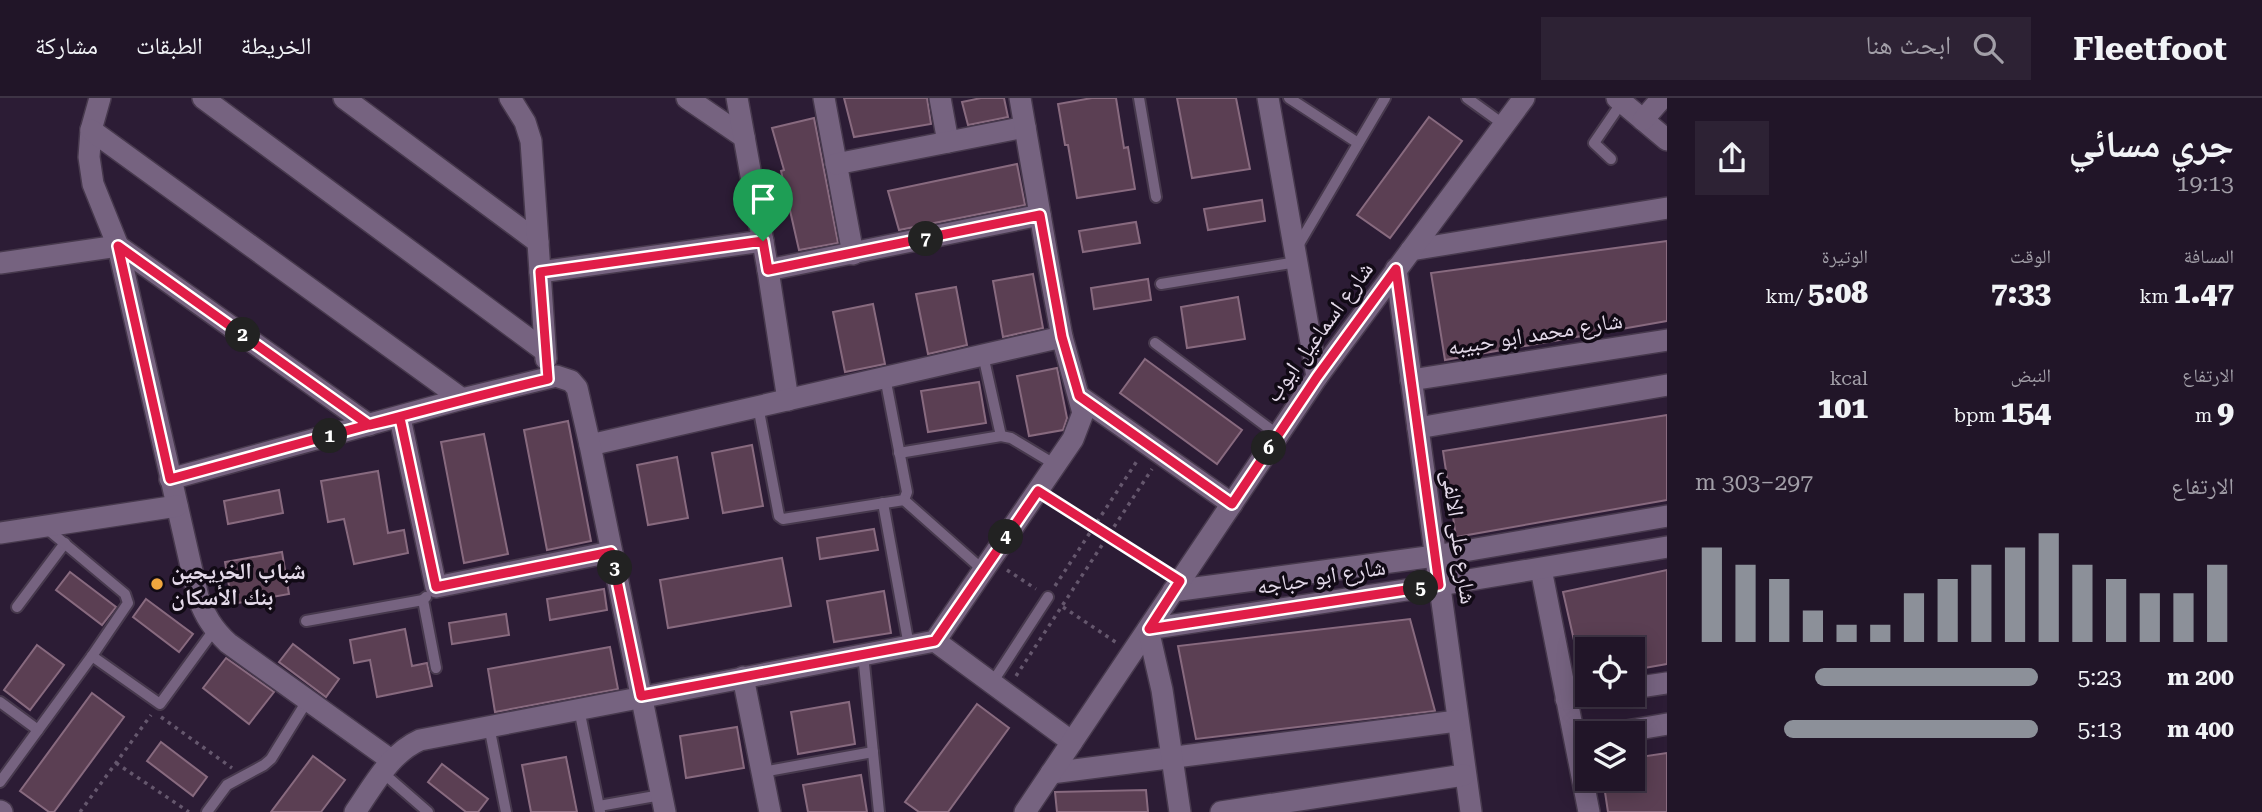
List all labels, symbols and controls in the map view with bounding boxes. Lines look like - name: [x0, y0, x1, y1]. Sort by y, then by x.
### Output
- search box: [1541, 17, 2031, 80]
- icon: search: [1969, 29, 2007, 67]
- text: Fleetfoot: [2073, 29, 2227, 68]
- text: ابحث هنا: [1865, 30, 1951, 60]
- text: مشاركة: [35, 32, 98, 60]
- text: الطبقات: [136, 32, 203, 60]
- text: الخريطة: [241, 32, 311, 60]
- button: share: [1695, 121, 1769, 195]
- text: جري مسائي: [2068, 122, 2234, 166]
- pin: [733, 169, 793, 241]
- text: 19:13: [2177, 170, 2234, 197]
- icon: arrive: [744, 180, 782, 218]
- pin: 7: [908, 222, 944, 256]
- text: 7: [920, 227, 931, 250]
- text: الوتيرة: [1822, 245, 1868, 268]
- text: الوقت: [2010, 245, 2051, 268]
- text: المسافة: [2184, 245, 2234, 268]
- street label: شارع اسماعيل ايوب: [1259, 257, 1380, 408]
- text: 5:08: [1808, 275, 1868, 310]
- text: 7:33: [1991, 275, 2051, 310]
- text: 1.47: [2174, 275, 2234, 310]
- text: /km: [1765, 285, 1808, 308]
- text: km: [2139, 285, 2174, 308]
- street label: شارع محمد ابو حبيبه: [1446, 307, 1625, 362]
- pin: 2: [226, 317, 260, 352]
- text: 2: [237, 323, 248, 346]
- text: النبض: [2010, 364, 2051, 387]
- text: الارتفاع: [2182, 364, 2234, 387]
- text: kcal: [1830, 367, 1868, 390]
- text: 101: [1818, 390, 1868, 425]
- text: 154: [2001, 394, 2051, 429]
- text: 9: [2217, 394, 2234, 429]
- text: bpm: [1954, 404, 2001, 427]
- text: m: [2195, 404, 2217, 427]
- pin: 1: [312, 418, 348, 454]
- text: 1: [324, 424, 335, 447]
- pin: 6: [1252, 430, 1286, 466]
- text: 6: [1263, 436, 1274, 459]
- street label: شارع على الالفى: [1435, 468, 1482, 606]
- text: 297–303 m: [1695, 469, 1813, 496]
- text: الارتفاع: [2171, 473, 2234, 500]
- pin: 4: [988, 520, 1024, 555]
- text: 4: [1000, 525, 1011, 548]
- pin: 3: [598, 550, 632, 586]
- street label: شارع ابو حباجه: [1255, 553, 1388, 601]
- text: 3: [609, 556, 620, 579]
- place label: شباب الخريجين بنك الأسكان: [171, 558, 306, 611]
- pin: 5: [1404, 570, 1438, 606]
- marker: شباب الخريجين بنك الأسكان: [149, 576, 165, 592]
- text: 5: [1415, 576, 1426, 599]
- map controls: [1575, 637, 1645, 791]
- button: locate: [1575, 637, 1645, 707]
- text: 5:23: [2077, 664, 2122, 691]
- text: 200 m: [2167, 664, 2234, 691]
- text: 5:13: [2077, 716, 2122, 743]
- text: 400 m: [2167, 716, 2234, 743]
- button: layers: [1575, 721, 1645, 791]

